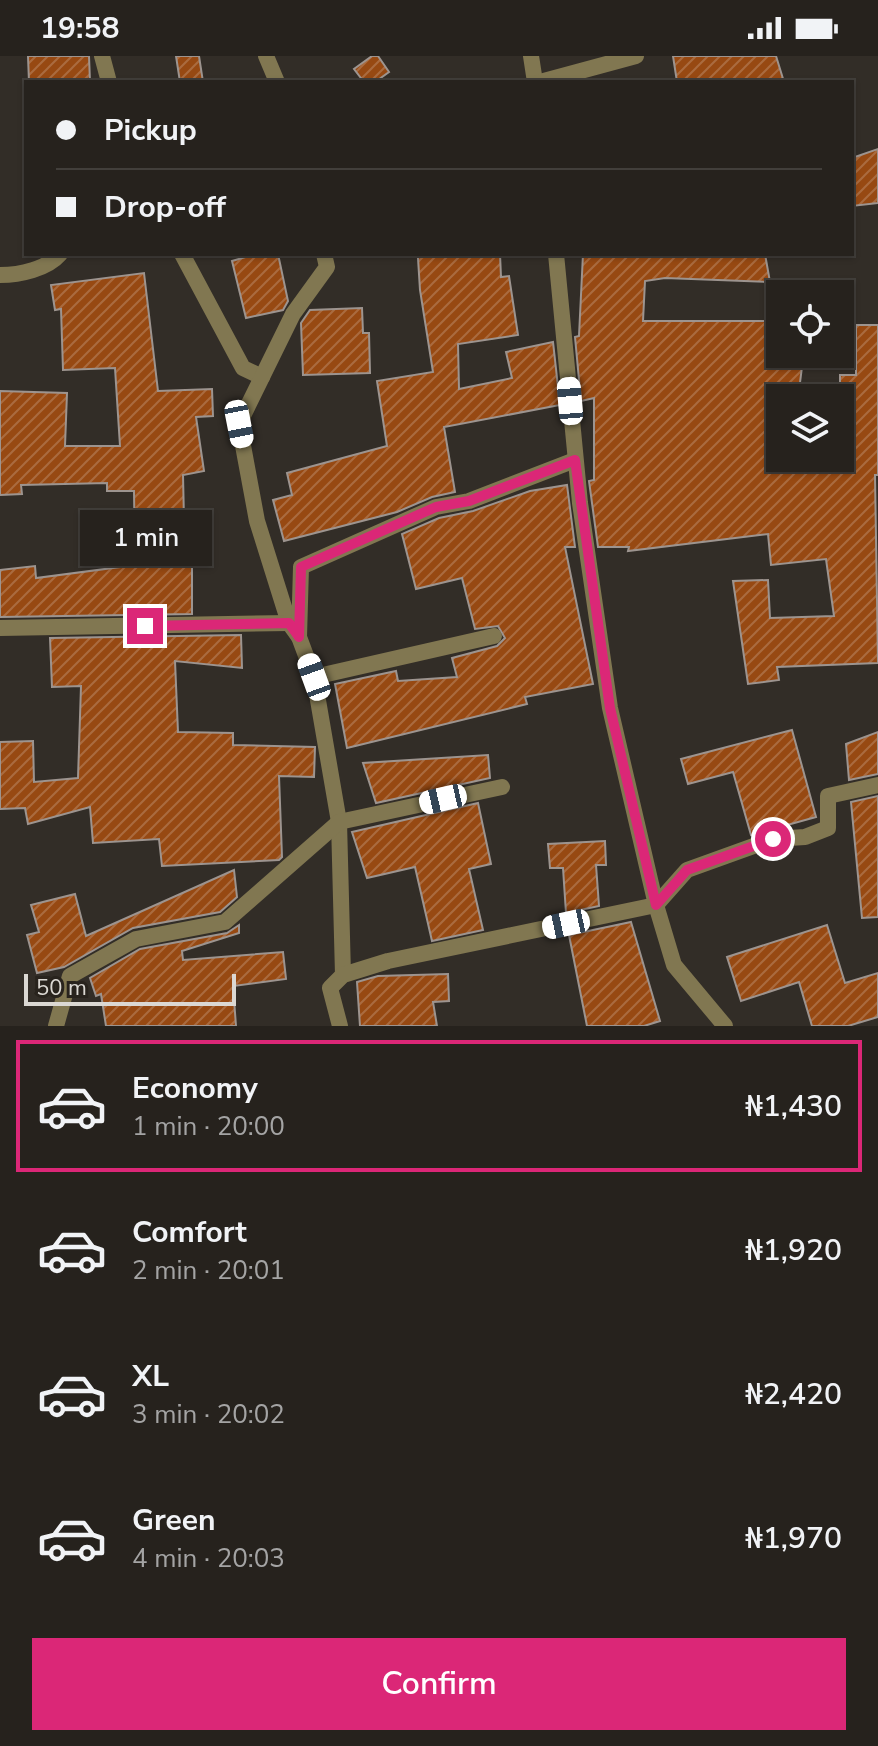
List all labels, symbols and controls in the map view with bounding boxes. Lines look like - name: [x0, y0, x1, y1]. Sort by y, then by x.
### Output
- text: 19:58: [40, 8, 119, 49]
- text: Pickup: [104, 110, 197, 151]
- text: Drop-off: [104, 187, 226, 228]
- map controls: [766, 280, 854, 472]
- button: locate: [766, 280, 854, 368]
- car: [556, 376, 584, 426]
- button: layers: [766, 384, 854, 472]
- car: [223, 398, 255, 450]
- callout: 1 min: [79, 510, 211, 566]
- text: 1 min: [113, 520, 179, 555]
- route end: [127, 608, 163, 644]
- car: [295, 650, 333, 704]
- car: [417, 782, 469, 816]
- route start: [755, 821, 791, 857]
- car: [540, 907, 592, 941]
- scale bar: [24, 970, 236, 1006]
- text: 50 m: [36, 973, 87, 1003]
- text: Economy: [132, 1068, 258, 1109]
- icon: car: [36, 1070, 108, 1142]
- text: ₦1,430: [745, 1086, 842, 1127]
- text: 1 min · 20:00: [132, 1109, 285, 1144]
- text: Comfort: [132, 1212, 247, 1253]
- icon: car: [36, 1214, 108, 1286]
- text: ₦1,920: [745, 1230, 842, 1271]
- text: 2 min · 20:01: [132, 1253, 285, 1288]
- text: XL: [132, 1356, 169, 1397]
- icon: car: [36, 1358, 108, 1430]
- text: ₦2,420: [745, 1374, 842, 1415]
- text: 3 min · 20:02: [132, 1397, 285, 1432]
- text: Green: [132, 1500, 216, 1541]
- icon: car: [36, 1502, 108, 1574]
- text: ₦1,970: [745, 1518, 842, 1559]
- text: 4 min · 20:03: [132, 1541, 285, 1576]
- button: Confirm: [32, 1638, 846, 1730]

